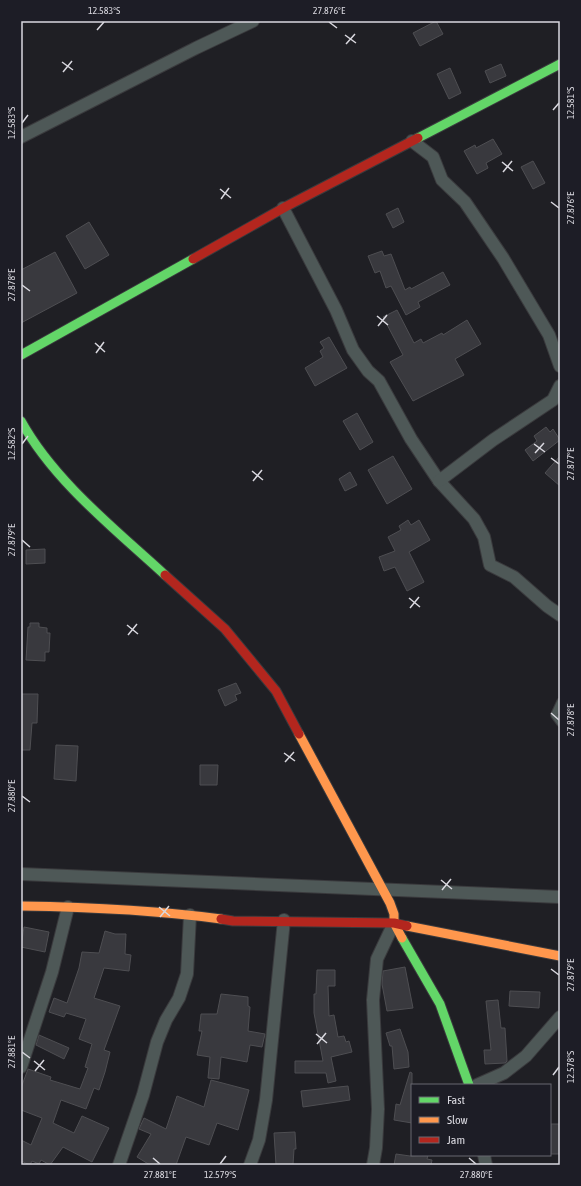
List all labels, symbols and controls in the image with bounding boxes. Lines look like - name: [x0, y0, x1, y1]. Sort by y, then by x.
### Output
- text: 12.583°S: [88, 5, 120, 16]
- text: 27.876°E: [313, 5, 346, 16]
- text: 12.581°S: [565, 87, 576, 119]
- text: 12.583°S: [6, 107, 17, 139]
- text: 27.876°E: [565, 191, 576, 224]
- text: 27.878°E: [6, 268, 17, 301]
- text: 12.582°S: [6, 428, 17, 460]
- text: 27.877°E: [565, 447, 576, 480]
- text: 27.879°E: [6, 523, 17, 556]
- text: 27.878°E: [565, 703, 576, 736]
- text: 27.880°E: [6, 779, 17, 812]
- text: 27.879°E: [565, 958, 576, 991]
- text: 27.881°E: [6, 1035, 17, 1068]
- text: 12.578°S: [565, 1051, 576, 1083]
- legend: [411, 1084, 551, 1156]
- text: Fast: [447, 1093, 465, 1107]
- text: Slow: [447, 1113, 468, 1127]
- text: Jam: [447, 1133, 465, 1147]
- text: 27.881°E: [144, 1169, 177, 1180]
- text: 12.579°S: [204, 1169, 236, 1180]
- text: 27.880°E: [460, 1169, 493, 1180]

